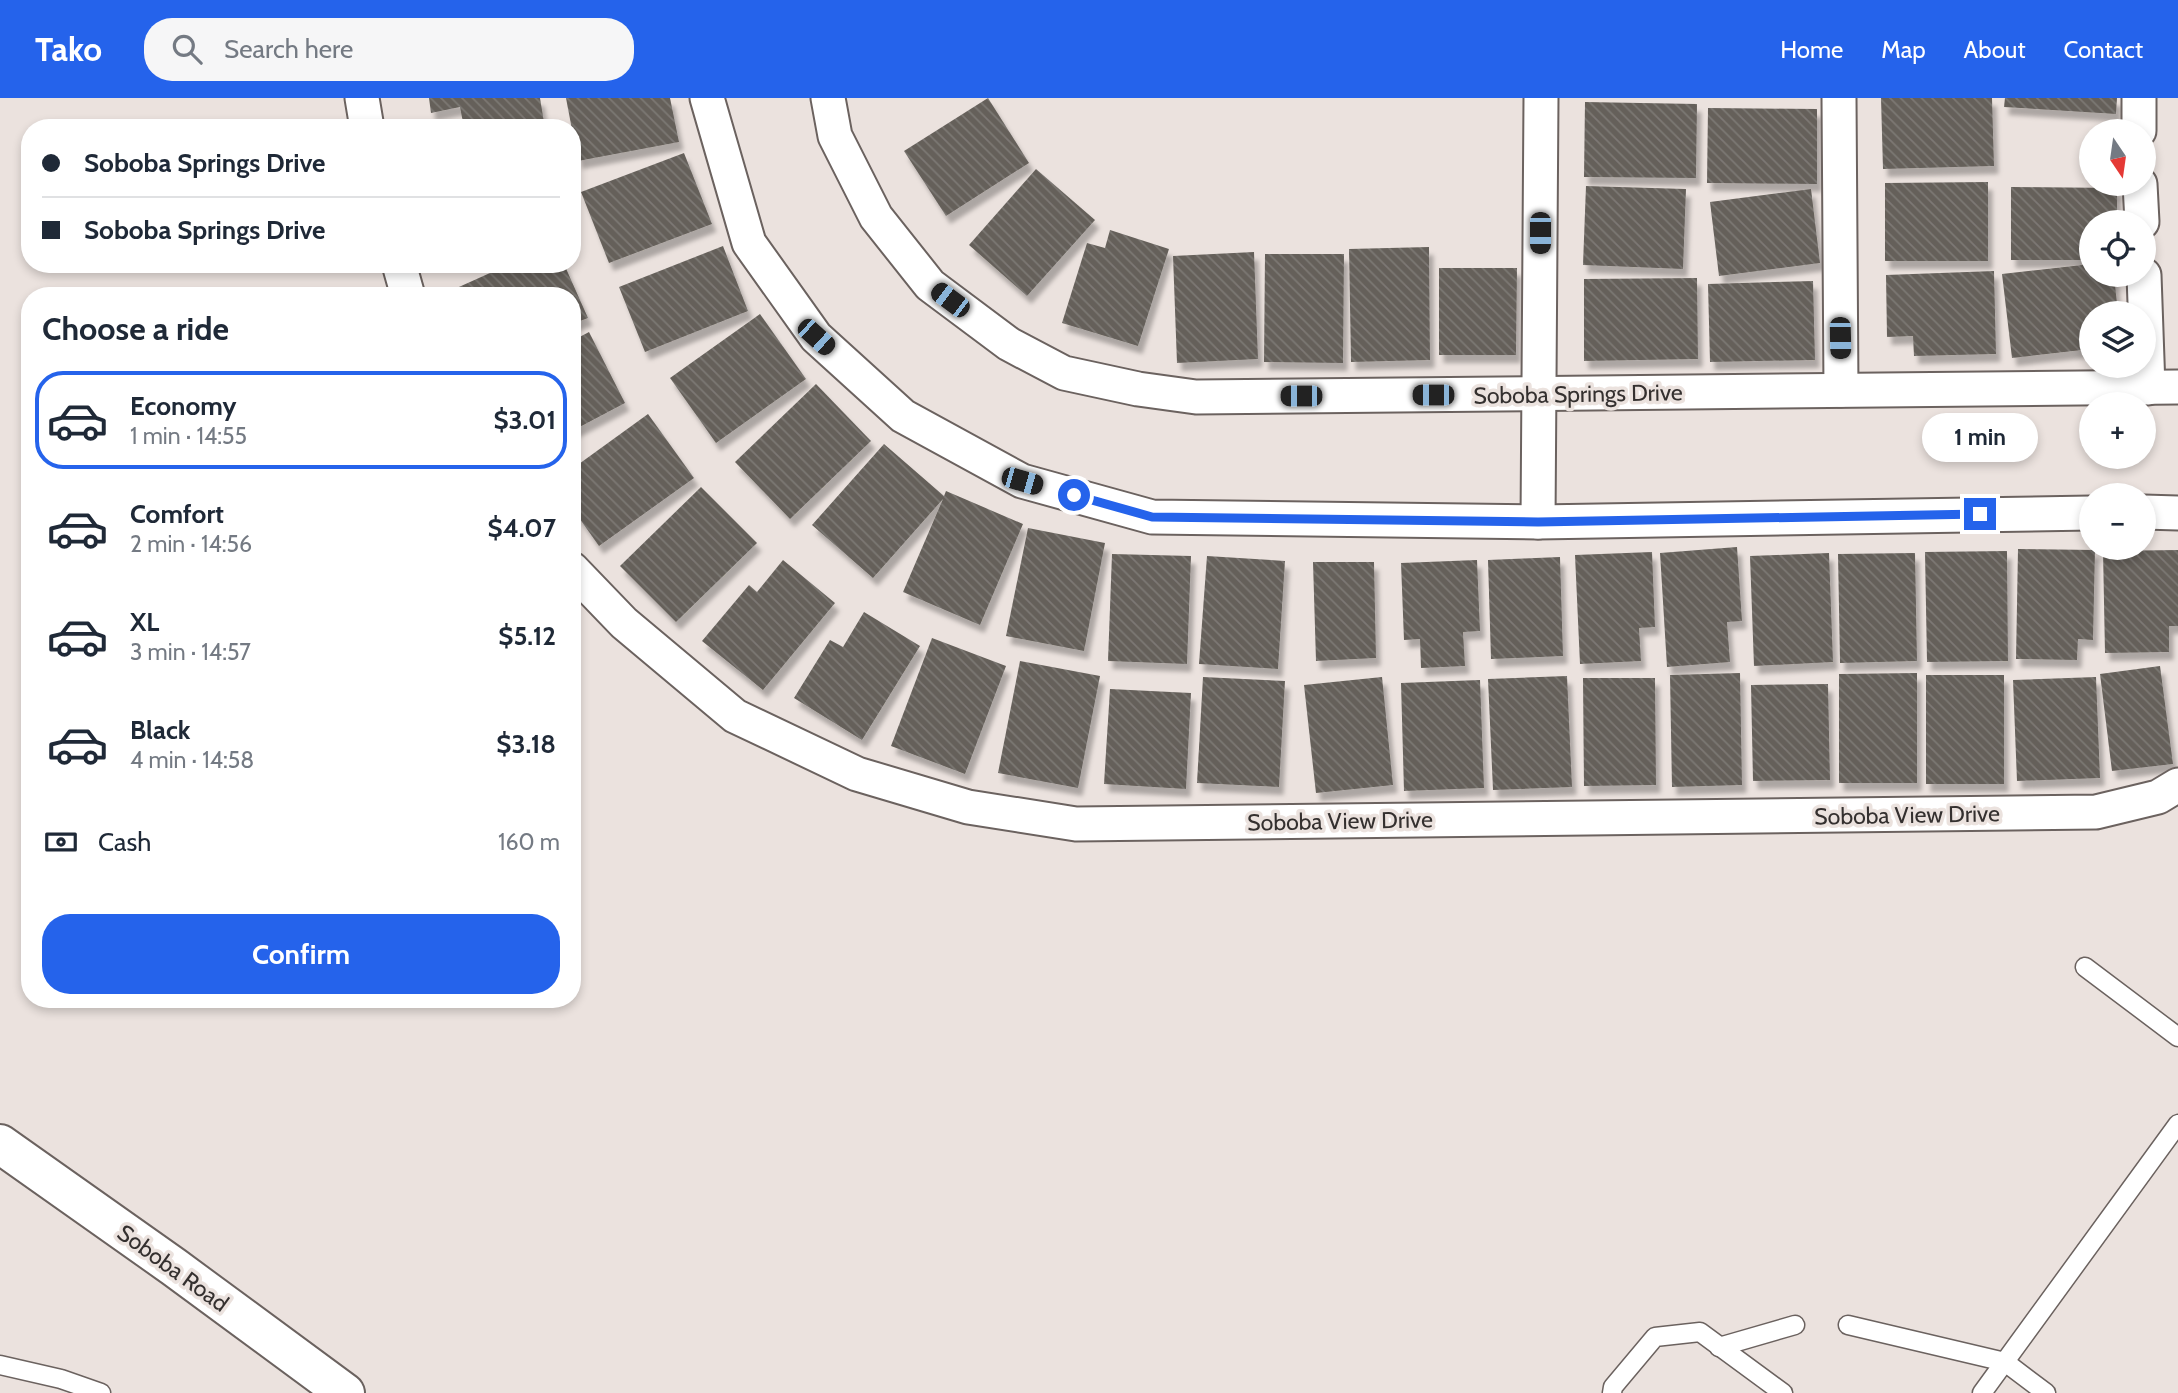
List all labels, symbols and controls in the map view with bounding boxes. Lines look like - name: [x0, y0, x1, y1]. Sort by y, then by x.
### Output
- search box: [144, 18, 634, 81]
- text: Tako: [35, 29, 102, 69]
- icon: search: [168, 30, 206, 68]
- text: Search here: [224, 33, 353, 65]
- text: Home: [1780, 35, 1843, 64]
- text: Map: [1881, 35, 1926, 64]
- text: About: [1964, 35, 2026, 64]
- text: Contact: [2064, 35, 2143, 64]
- north arrow: [2079, 119, 2156, 196]
- map controls: [2079, 119, 2156, 560]
- text: Soboba Springs Drive: [84, 147, 325, 179]
- button: locate: [2079, 210, 2156, 287]
- car: [1530, 212, 1551, 254]
- text: Soboba Springs Drive: [84, 214, 325, 246]
- car: [927, 279, 974, 321]
- button: layers: [2079, 301, 2156, 378]
- text: Choose a ride: [42, 309, 229, 348]
- car: [794, 315, 839, 359]
- car: [1830, 317, 1851, 359]
- street label: Soboba Springs Drive: [1473, 378, 1683, 410]
- car: [1413, 385, 1455, 406]
- car: [1281, 386, 1323, 407]
- icon: car: [46, 389, 109, 452]
- text: Economy: [130, 390, 236, 422]
- button: +: [2079, 392, 2156, 469]
- text: $3.01: [493, 404, 556, 436]
- callout: 1 min: [1922, 412, 2038, 462]
- text: 1 min · 14:55: [130, 422, 247, 450]
- text: 1 min: [1954, 423, 2006, 451]
- car: [999, 465, 1046, 497]
- route start: [1058, 479, 1090, 511]
- button: −: [2079, 483, 2156, 560]
- icon: car: [46, 497, 109, 560]
- text: Comfort: [130, 498, 224, 530]
- route end: [1964, 498, 1996, 530]
- text: $4.07: [488, 512, 556, 544]
- text: 2 min · 14:56: [130, 530, 252, 558]
- icon: car: [46, 605, 109, 668]
- text: XL: [130, 606, 159, 638]
- text: $5.12: [498, 620, 556, 652]
- text: 3 min · 14:57: [130, 638, 251, 666]
- icon: car: [46, 713, 109, 776]
- text: Black: [130, 714, 190, 746]
- text: $3.18: [496, 728, 556, 760]
- text: 4 min · 14:58: [130, 746, 254, 774]
- street label: Soboba View Drive: [1814, 799, 2000, 831]
- street label: Soboba View Drive: [1247, 805, 1433, 837]
- icon: cash: [42, 823, 80, 861]
- text: Cash: [98, 826, 151, 858]
- text: 160 m: [498, 828, 560, 856]
- button: Confirm: [42, 914, 560, 994]
- street label: Soboba Road: [112, 1218, 234, 1318]

